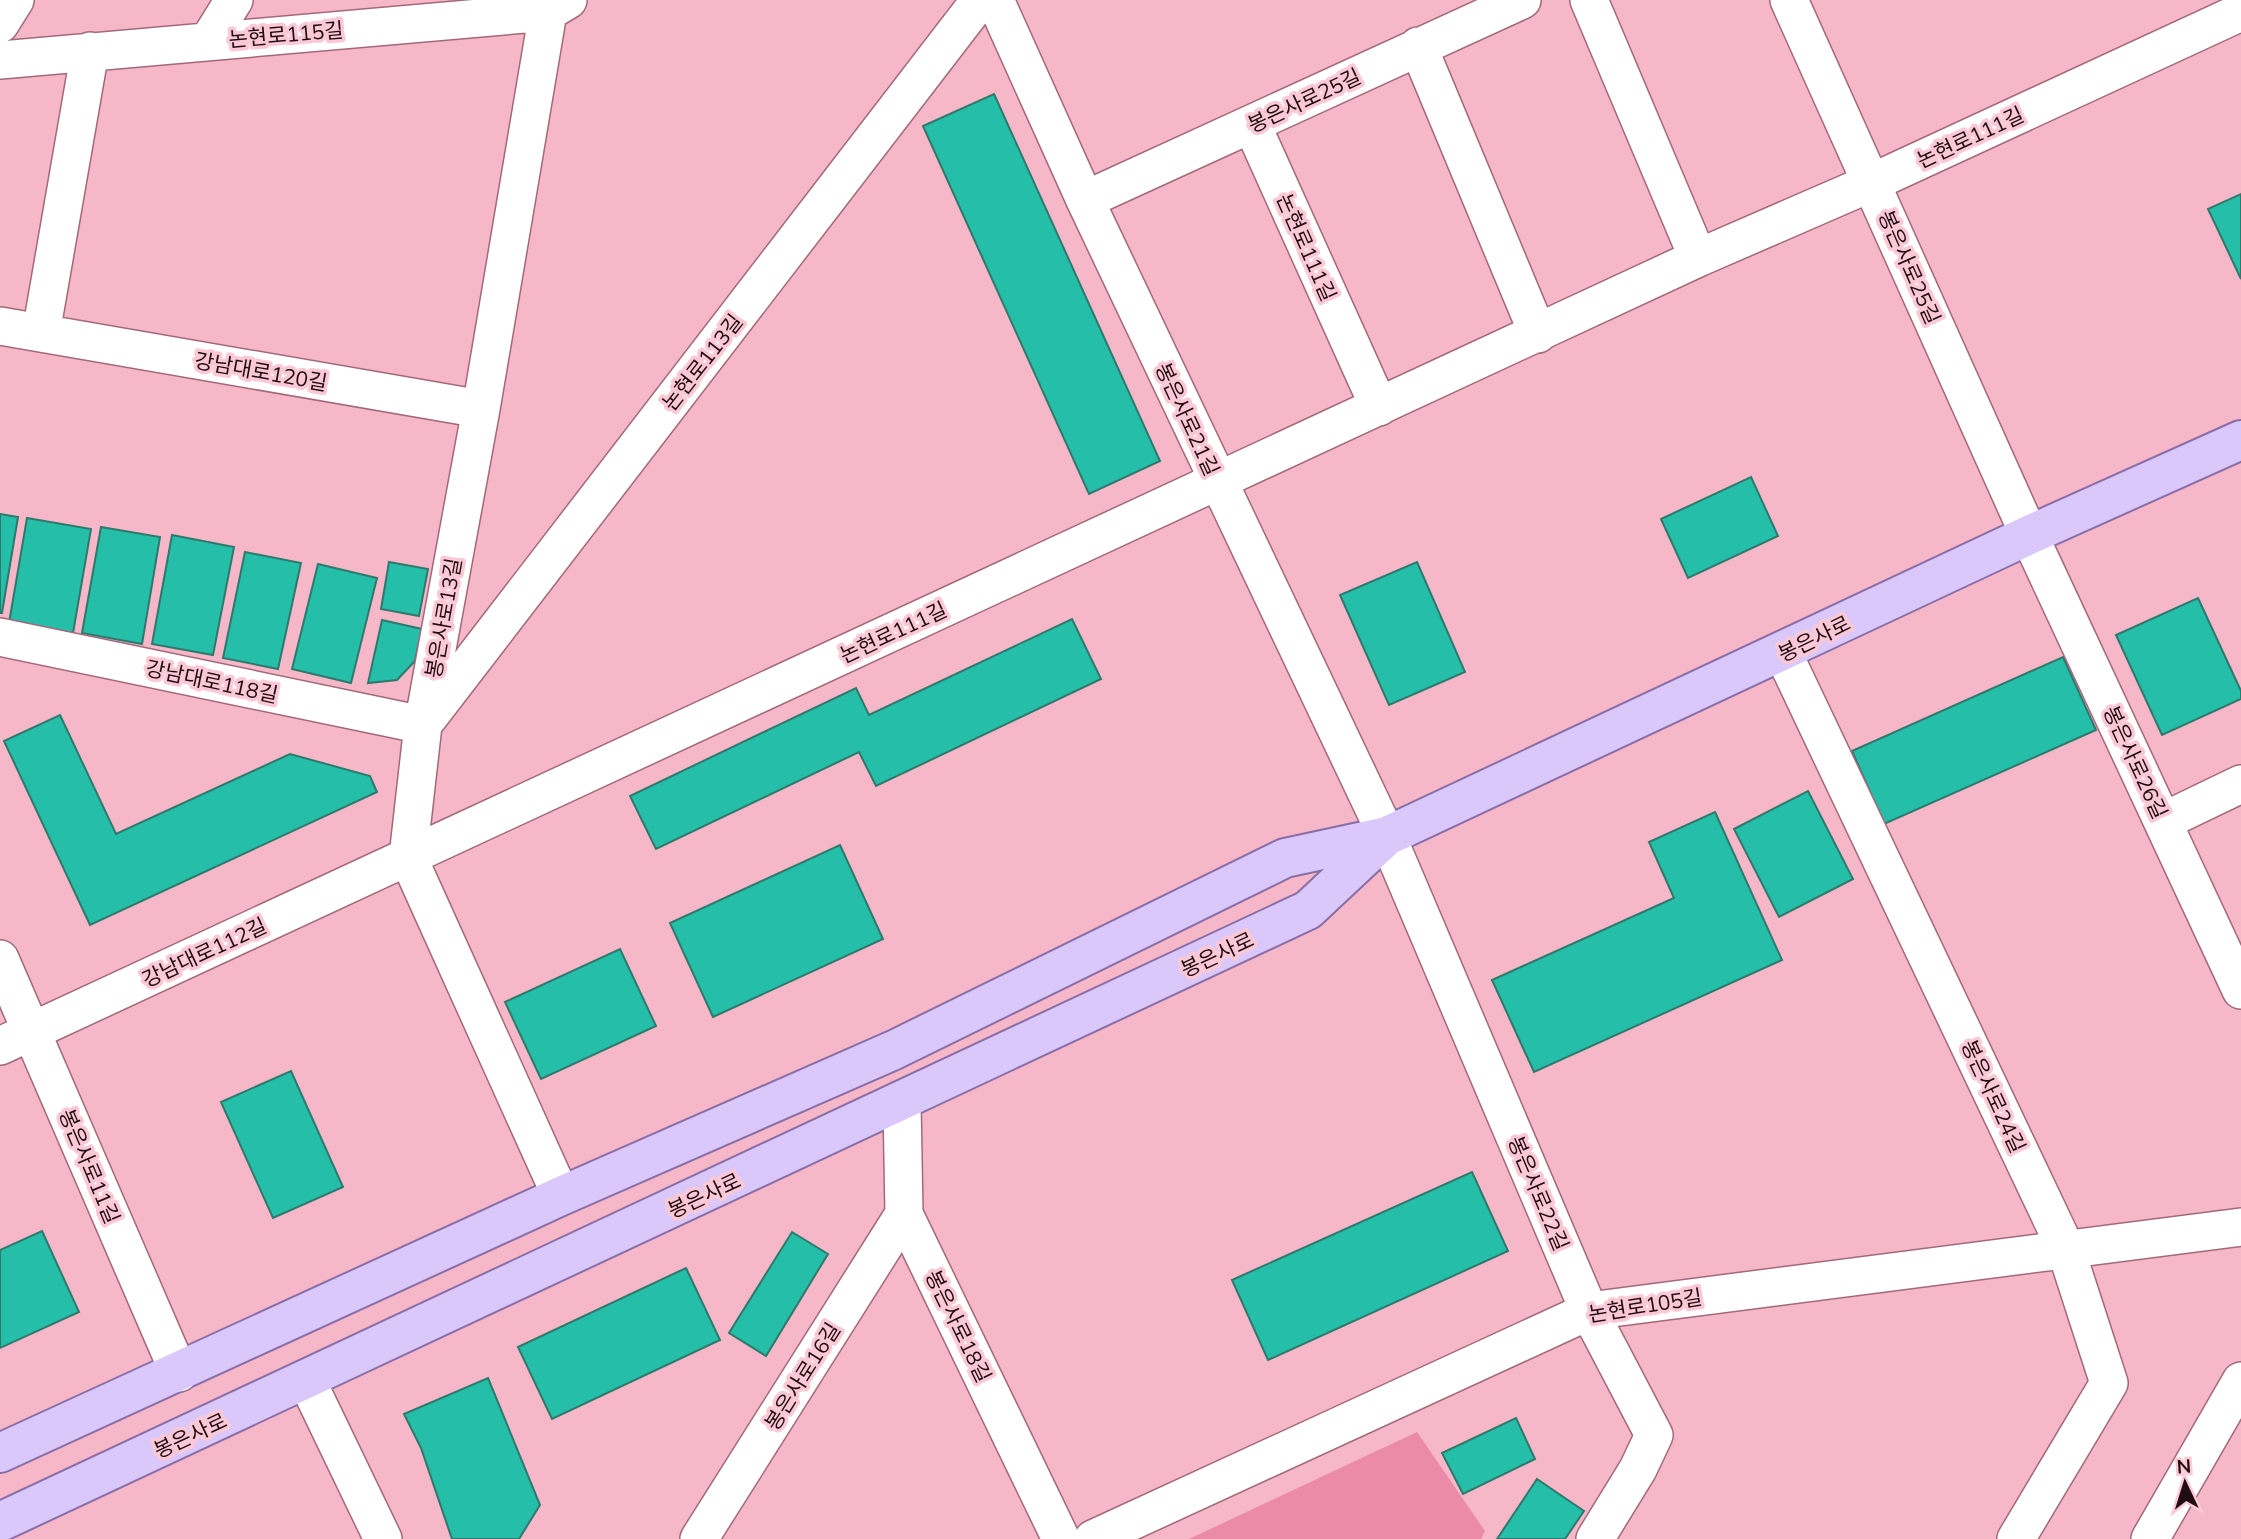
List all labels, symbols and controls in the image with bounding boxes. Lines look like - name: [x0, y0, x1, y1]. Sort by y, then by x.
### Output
- street label: 논현로115길: [228, 16, 344, 52]
- street label: 봉은사로25길: [1243, 62, 1365, 138]
- street label: 논현로111길: [1912, 101, 2028, 173]
- street label: 논현로111길: [1272, 189, 1342, 305]
- street label: 봉은사로25길: [1873, 206, 1947, 328]
- street label: 논현로113길: [656, 309, 748, 415]
- street label: 강남대로120길: [193, 347, 329, 395]
- street label: 봉은사로21길: [1150, 358, 1226, 480]
- street label: 봉은사로13길: [420, 556, 466, 680]
- street label: 논현로111길: [835, 596, 951, 668]
- street label: 봉은사로: [1774, 609, 1854, 667]
- street label: 강남대로118길: [144, 654, 280, 708]
- street label: 봉은사로26길: [2098, 701, 2174, 823]
- street label: 강남대로112길: [138, 912, 270, 992]
- street label: 봉은사로: [1176, 926, 1258, 982]
- street label: 봉은사로24길: [1956, 1035, 2032, 1157]
- street label: 봉은사로11길: [54, 1105, 126, 1227]
- street label: 봉은사로22길: [1503, 1132, 1575, 1254]
- street label: 봉은사로: [663, 1167, 745, 1223]
- street label: 봉은사로18길: [921, 1266, 997, 1386]
- street label: 논현로105길: [1586, 1283, 1704, 1327]
- street label: 봉은사로16길: [759, 1317, 845, 1435]
- street label: 봉은사로: [149, 1407, 231, 1463]
- north arrow: [2150, 1448, 2220, 1518]
- text: N: [2176, 1454, 2192, 1479]

